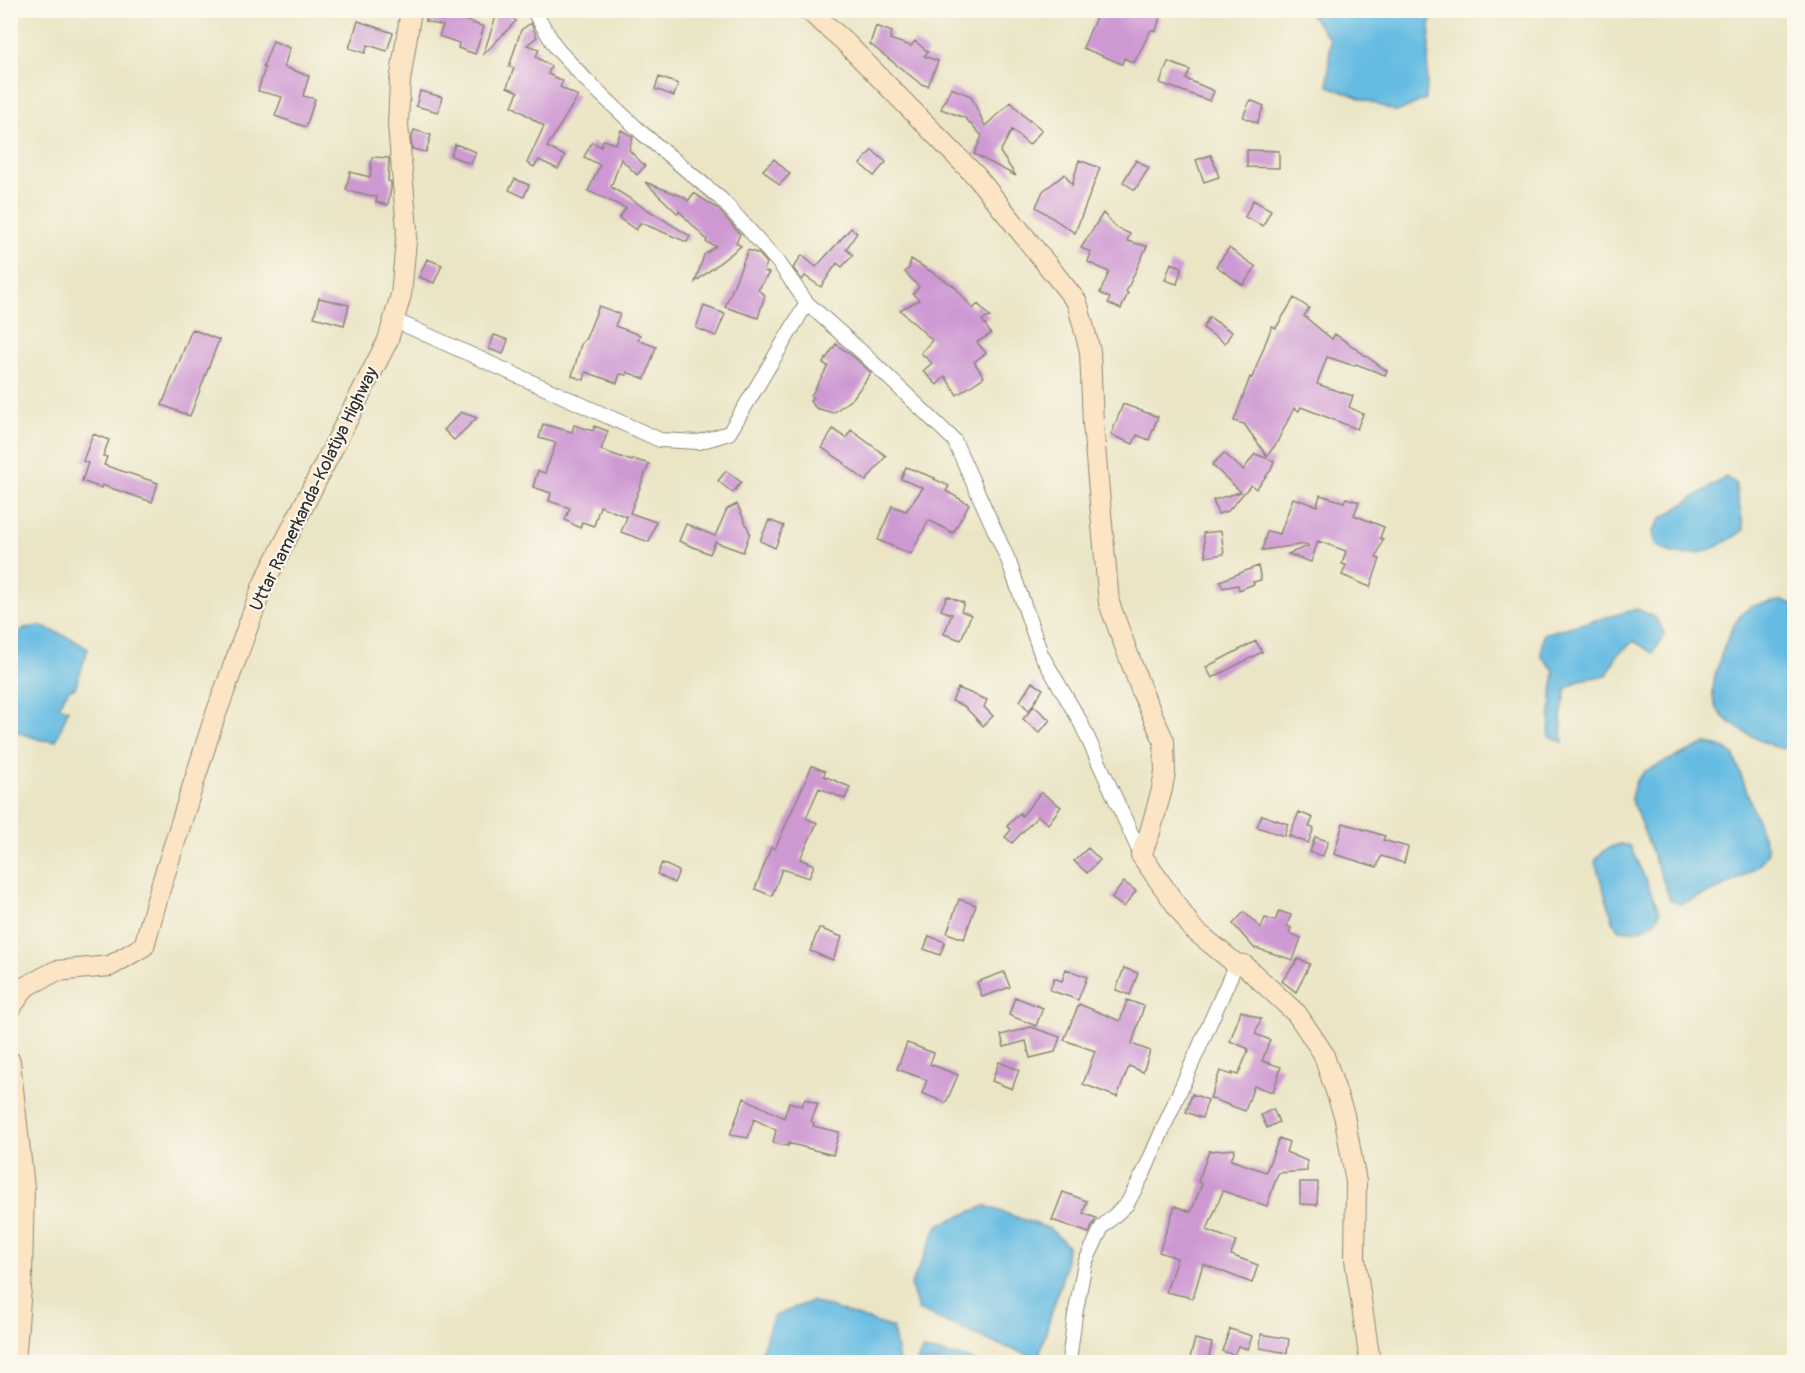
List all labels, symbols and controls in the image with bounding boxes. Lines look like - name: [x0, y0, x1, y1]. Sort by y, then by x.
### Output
- street label: Uttar Ramerkanda-Kolatiya Highway: [245, 363, 383, 615]

